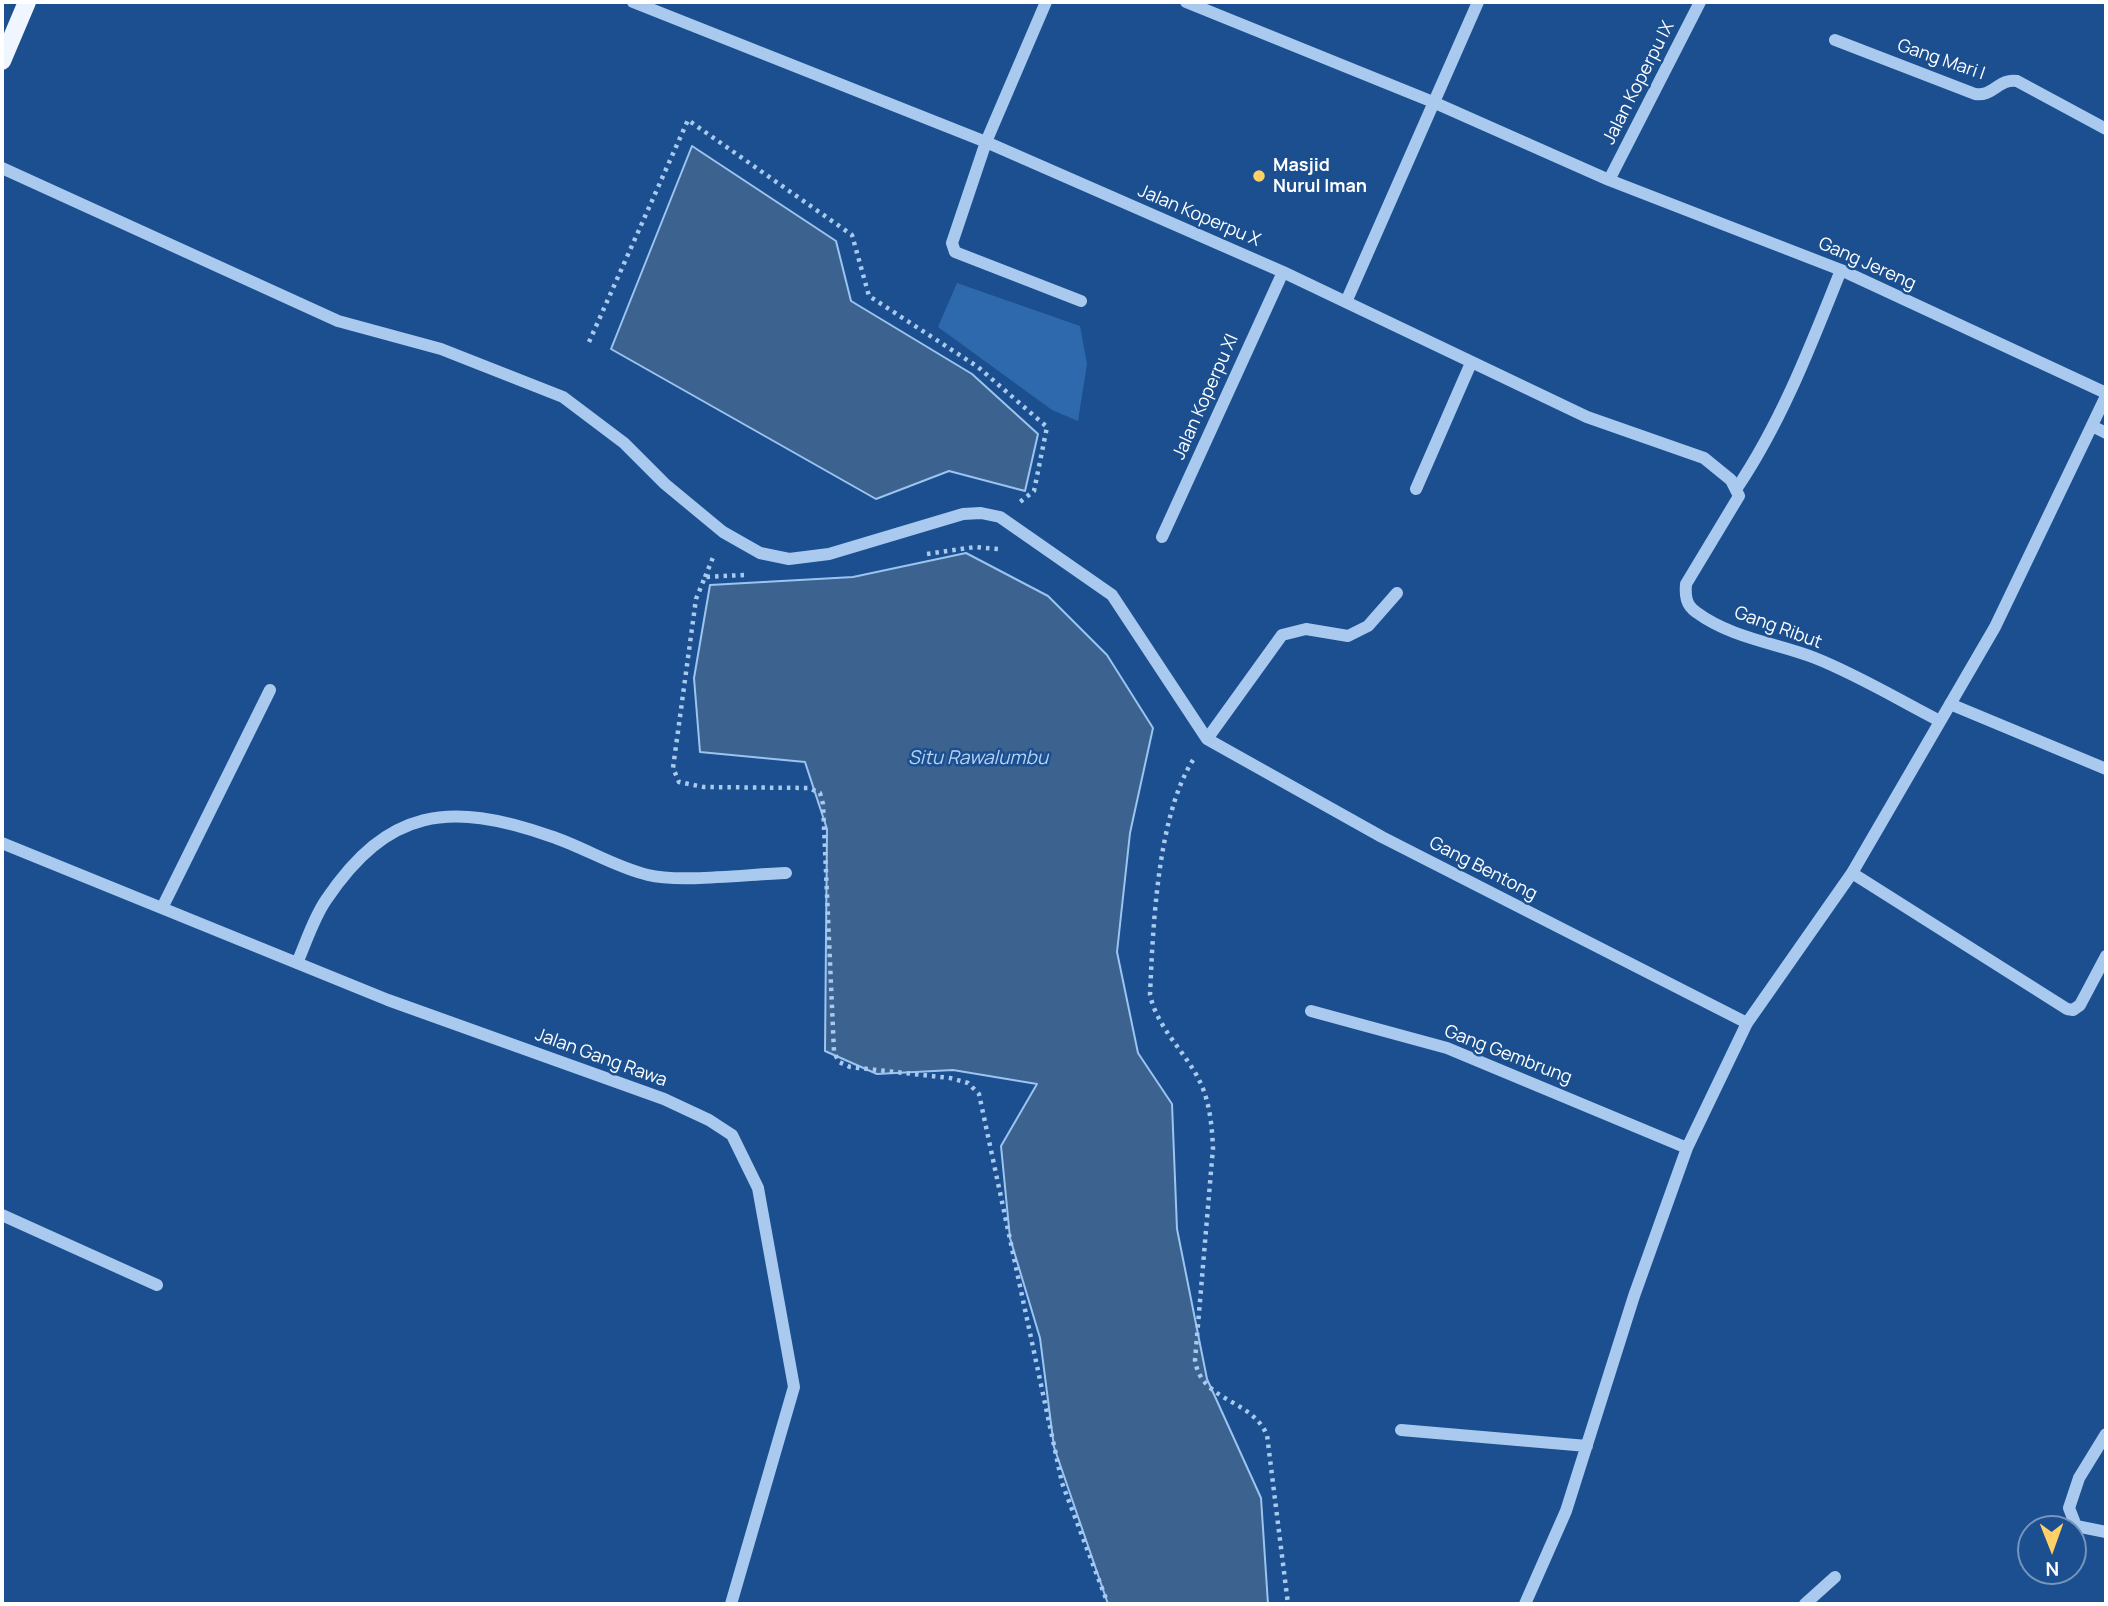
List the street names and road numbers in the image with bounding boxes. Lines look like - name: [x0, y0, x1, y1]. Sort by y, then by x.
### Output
- street label: Jalan Koperpu IX: [1599, 18, 1679, 148]
- street label: Gang Mari I: [1894, 35, 1988, 85]
- street label: Jalan Koperpu X: [1135, 180, 1263, 252]
- street label: Gang Jereng: [1815, 233, 1919, 295]
- street label: Jalan Koperpu XI: [1169, 331, 1243, 463]
- street label: Gang Ribut: [1731, 602, 1825, 654]
- street label: Gang Bentong: [1425, 832, 1541, 906]
- street label: Gang Gembrung: [1441, 1021, 1575, 1089]
- street label: Jalan Gang Rawa: [532, 1024, 670, 1092]

